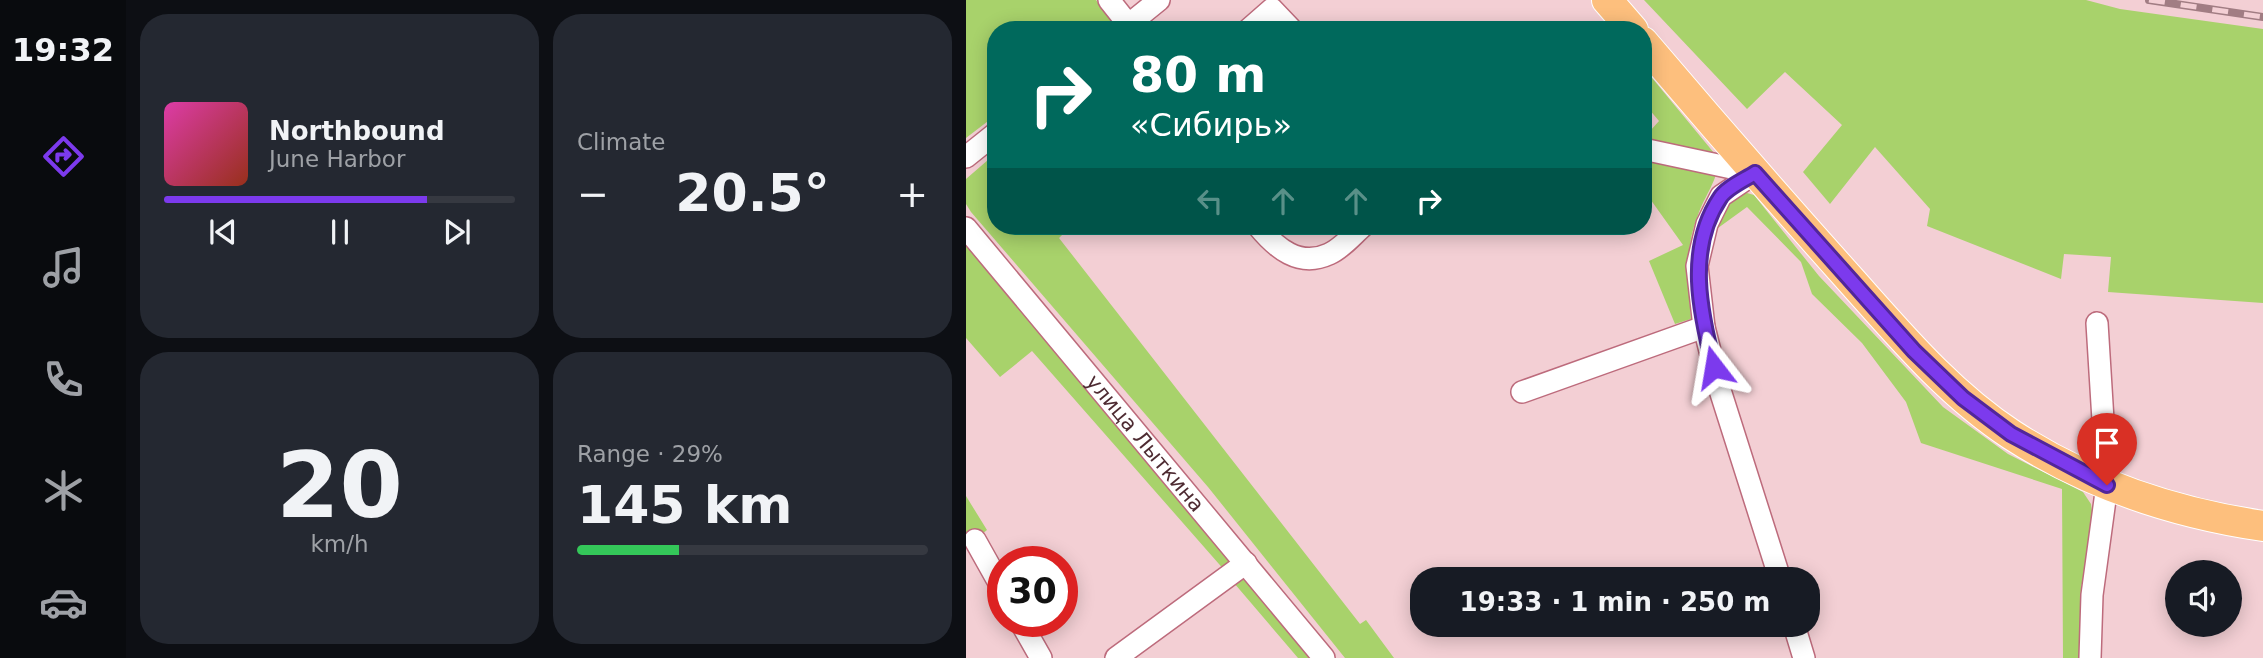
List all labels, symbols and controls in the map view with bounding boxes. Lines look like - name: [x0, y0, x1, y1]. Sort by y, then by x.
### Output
- text: 19:32: [12, 31, 114, 69]
- text: 80 m: [1130, 47, 1266, 104]
- icon: right: [1015, 49, 1106, 140]
- text: «Сибирь»: [1130, 106, 1292, 144]
- text: Northbound: [269, 116, 445, 146]
- text: Climate: [577, 129, 666, 155]
- icon: directions: [39, 132, 88, 181]
- text: June Harbor: [269, 146, 405, 172]
- text: 20.5°: [675, 163, 830, 223]
- text: −: [577, 172, 609, 216]
- text: +: [896, 172, 928, 216]
- icon: left: [1191, 182, 1229, 220]
- icon: ahead: [1264, 182, 1302, 220]
- icon: ahead: [1337, 182, 1375, 220]
- icon: right: [1410, 182, 1448, 220]
- icon: previous: [204, 213, 242, 251]
- icon: pause: [321, 213, 359, 251]
- icon: next: [438, 213, 476, 251]
- icon: music: [39, 243, 88, 292]
- position arrow: [1677, 330, 1751, 404]
- icon: phone: [39, 355, 88, 404]
- street label: улица Лыткина: [1081, 370, 1209, 517]
- pin: [2077, 413, 2137, 485]
- icon: arrive: [2088, 424, 2126, 462]
- text: 20: [276, 433, 403, 538]
- text: Range · 29%: [577, 441, 723, 467]
- icon: climate: [39, 466, 88, 515]
- text: 145 km: [577, 475, 792, 535]
- text: km/h: [310, 531, 369, 557]
- speed limit sign: 30: [987, 546, 1078, 637]
- map controls: [2165, 560, 2242, 637]
- button: sound: [2165, 560, 2242, 637]
- icon: car: [39, 578, 88, 627]
- text: 19:33 · 1 min · 250 m: [1460, 587, 1770, 617]

